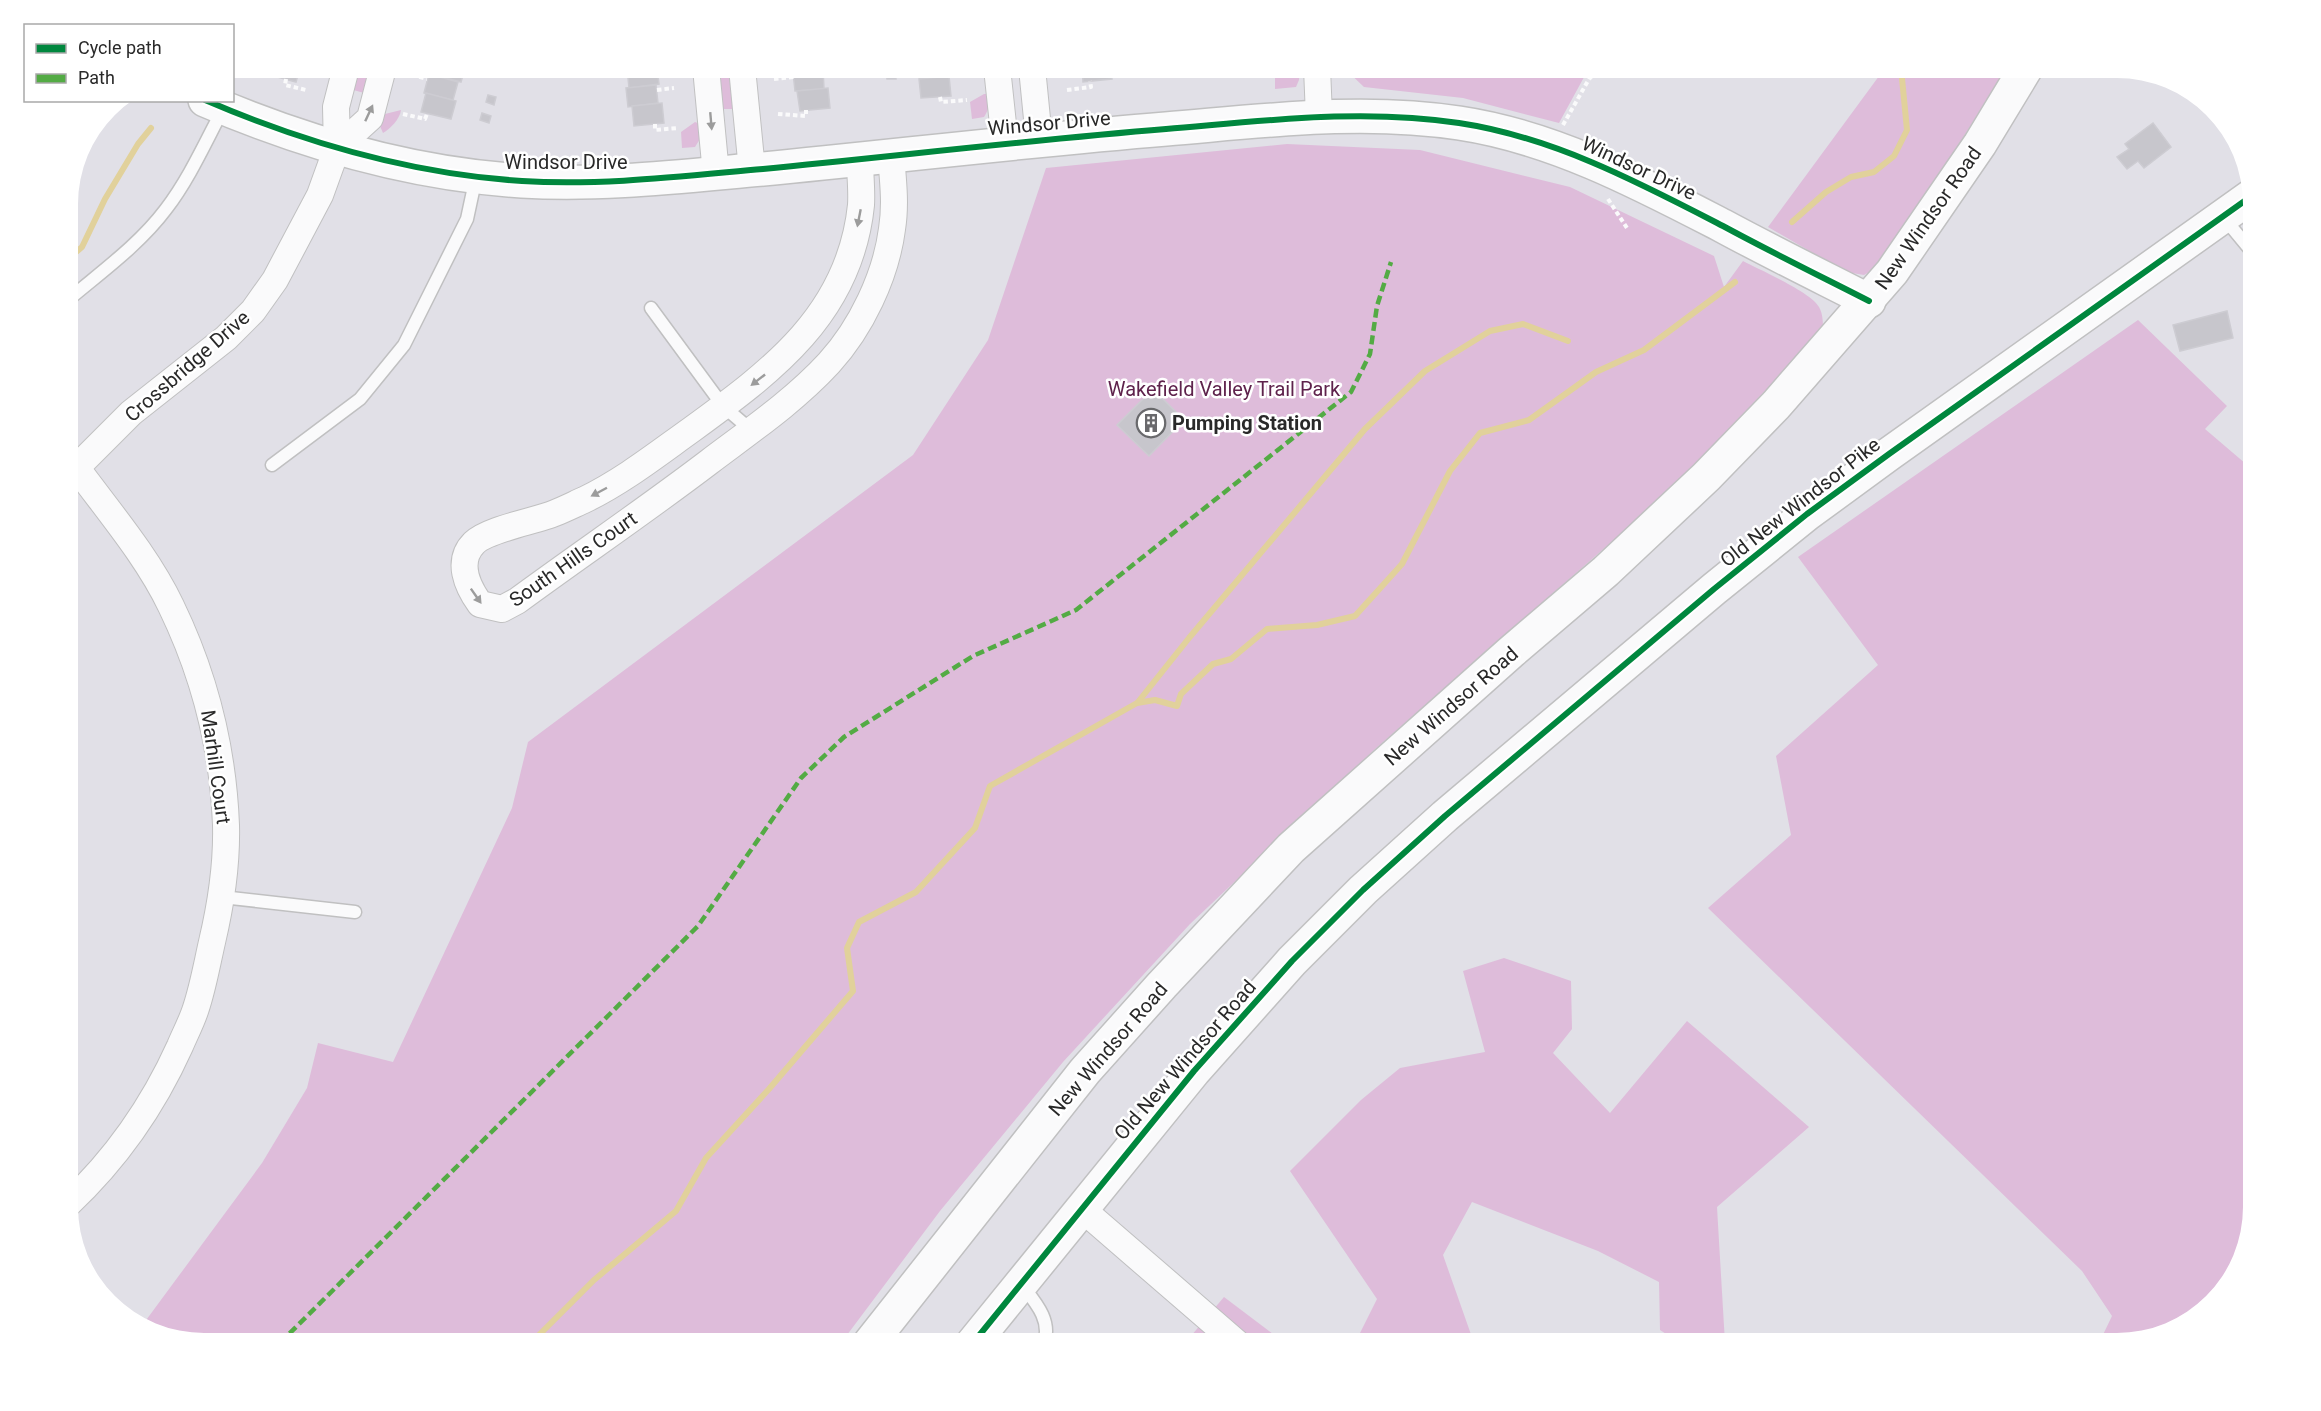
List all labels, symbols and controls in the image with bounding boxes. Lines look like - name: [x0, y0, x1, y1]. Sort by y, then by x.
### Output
- legend: [24, 24, 234, 102]
- text: Cycle path: [78, 37, 162, 58]
- text: Path: [78, 67, 115, 88]
- one-way arrow: [364, 104, 374, 122]
- street label: Windsor Drive: [987, 106, 1111, 140]
- one-way arrow: [706, 111, 716, 130]
- street label: Windsor Drive: [1578, 131, 1700, 205]
- street label: New Windsor Road: [1870, 142, 1986, 294]
- street label: Windsor Drive: [504, 150, 628, 174]
- one-way arrow: [854, 209, 863, 228]
- street label: Crossbridge Drive: [120, 305, 254, 427]
- one-way arrow: [750, 373, 765, 385]
- park label: Wakefield Valley Trail Park: [1108, 377, 1341, 401]
- building icon: Pumping Station: [1135, 407, 1167, 439]
- place label: Pumping Station: [1172, 411, 1322, 435]
- street label: Old New Windsor Pike: [1715, 432, 1885, 572]
- one-way arrow: [590, 487, 607, 497]
- street label: South Hills Court: [505, 506, 641, 612]
- one-way arrow: [470, 588, 482, 604]
- street label: New Windsor Road: [1379, 641, 1523, 771]
- street label: Marhill Court: [196, 708, 236, 826]
- street label: Old New Windsor Road: [1109, 975, 1261, 1145]
- street label: New Windsor Road: [1043, 977, 1173, 1121]

